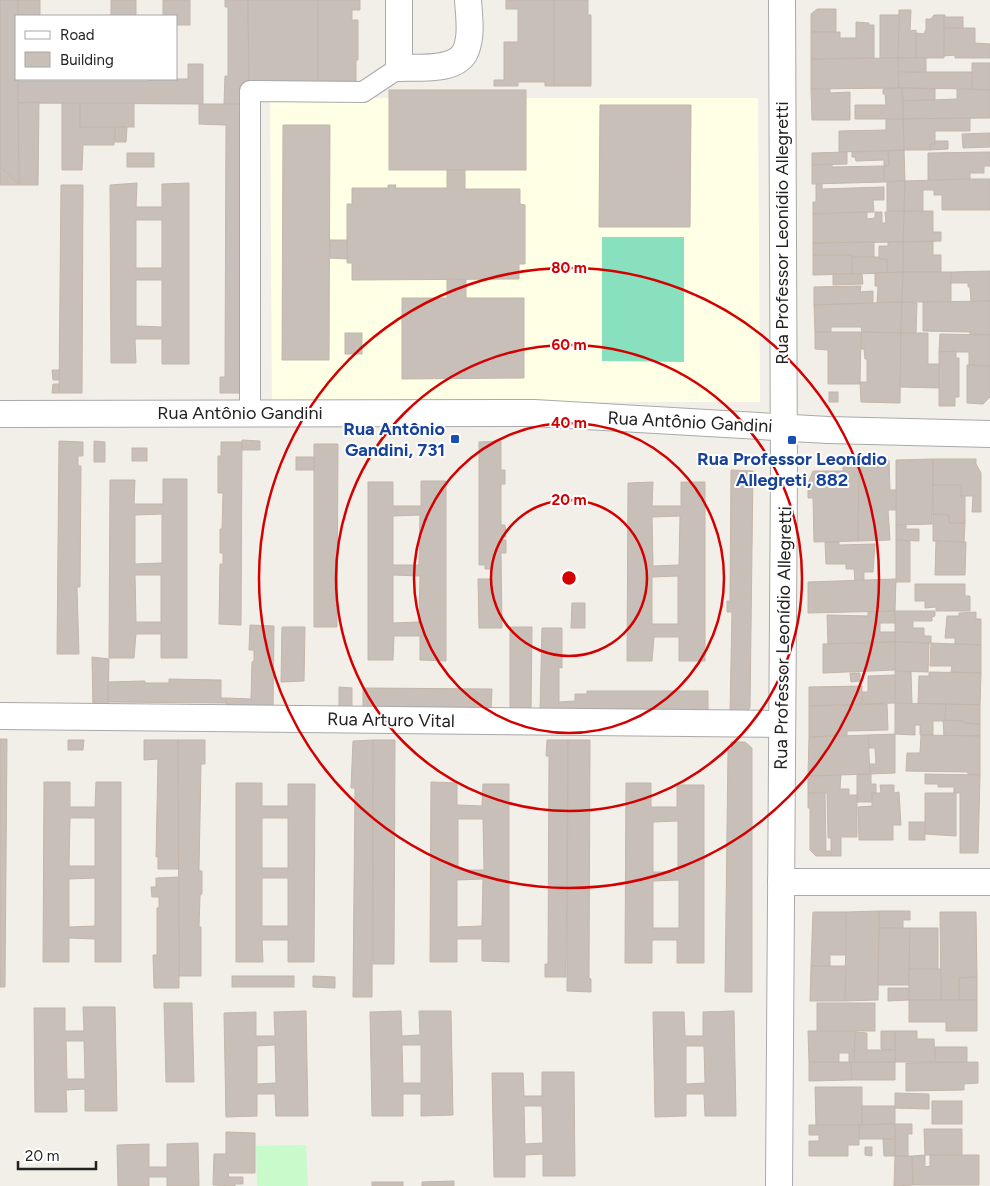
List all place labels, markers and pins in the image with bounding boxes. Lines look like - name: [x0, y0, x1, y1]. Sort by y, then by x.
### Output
- place label: Rua Antônio Gandini, 731: [343, 418, 445, 461]
- marker: Rua Antônio Gandini, 731: [449, 433, 461, 445]
- marker: Rua Professor Leonídio Allegreti, 882: [786, 434, 798, 446]
- place label: Rua Professor Leonídio Allegreti, 882: [697, 448, 887, 491]
- centre of rings: [560, 569, 578, 587]

